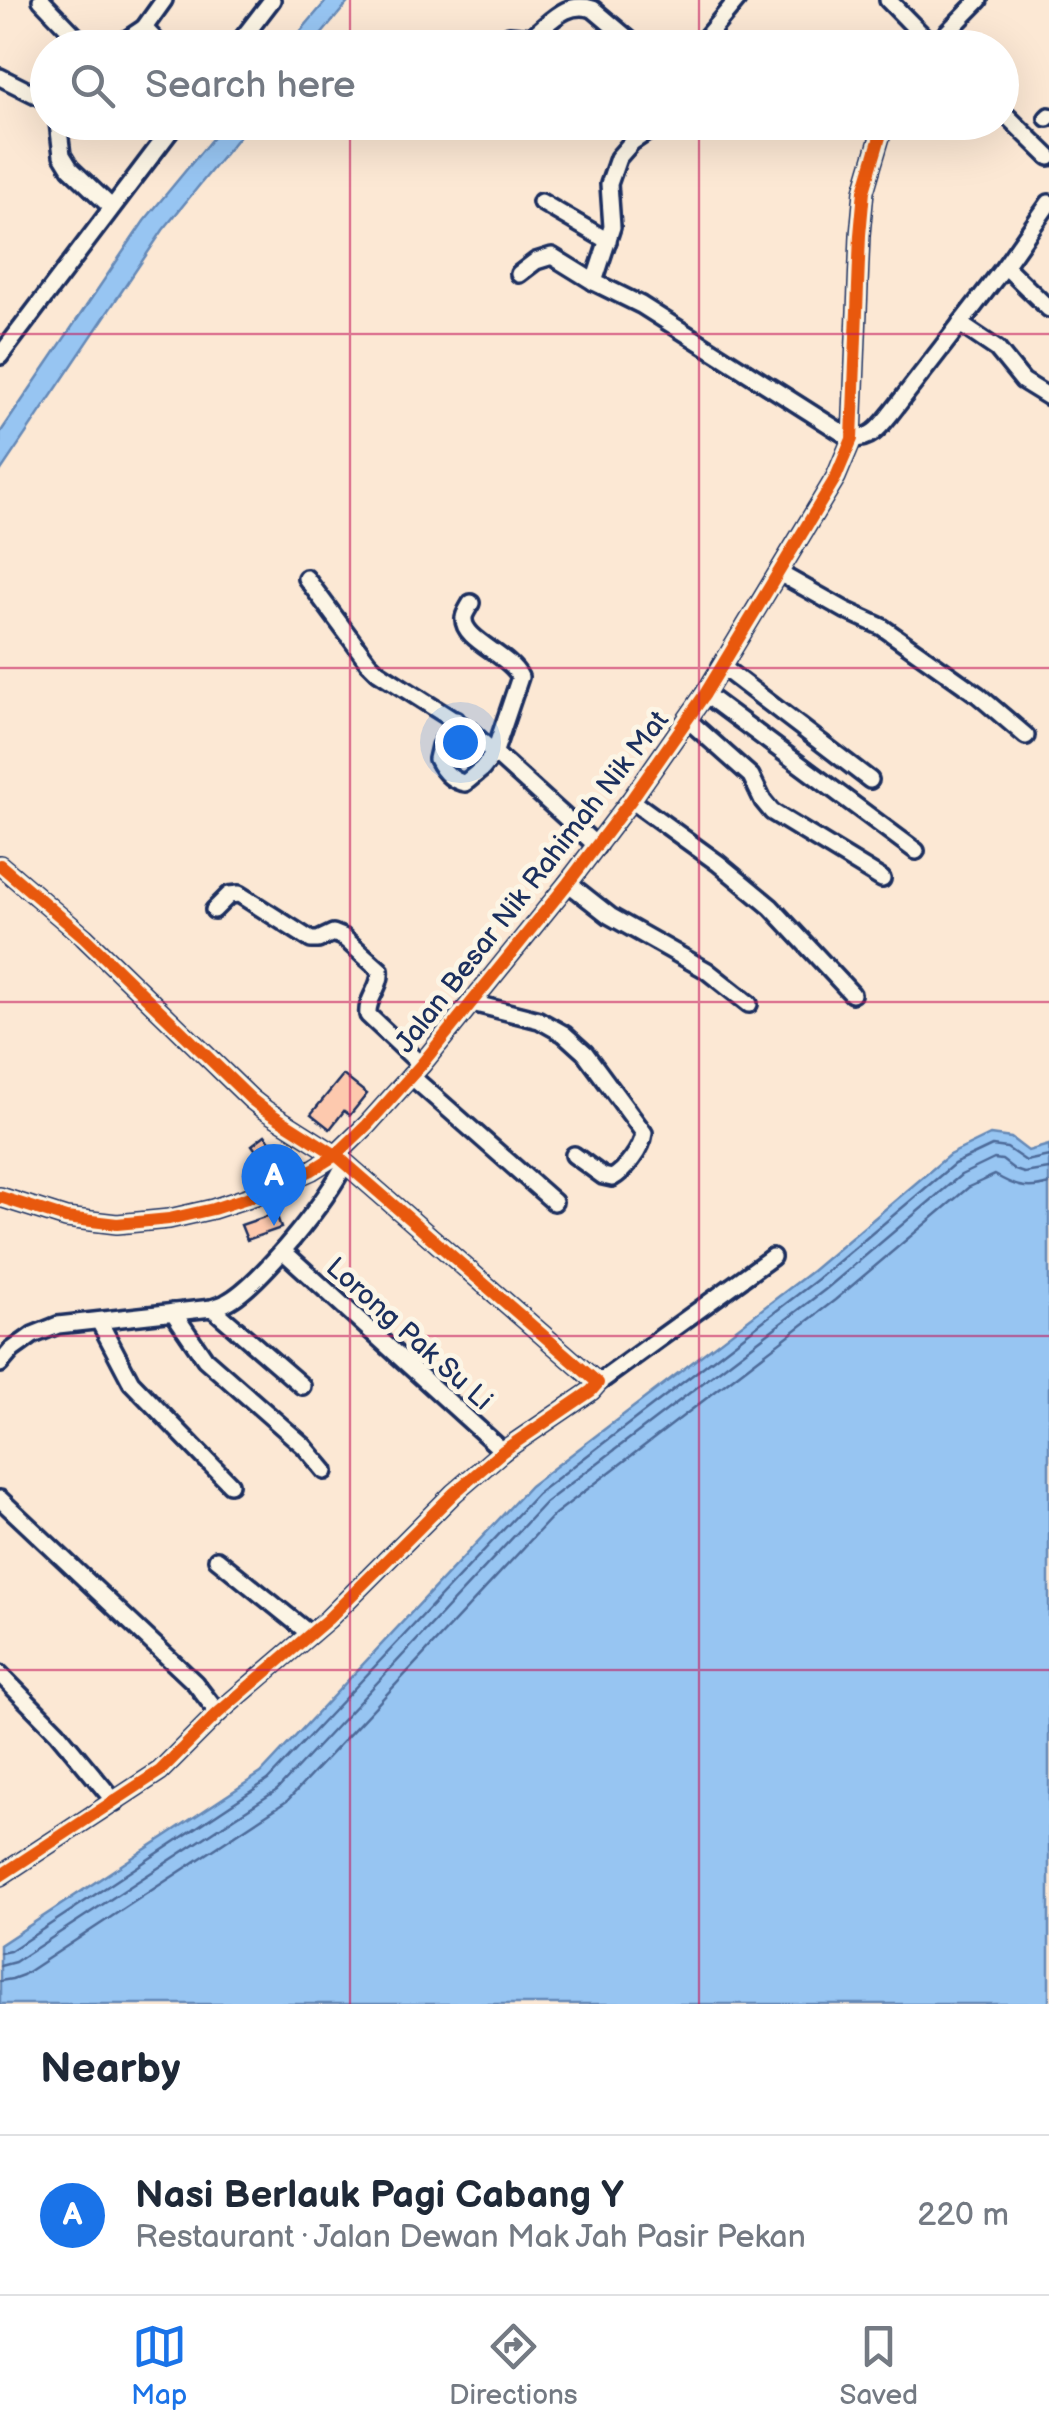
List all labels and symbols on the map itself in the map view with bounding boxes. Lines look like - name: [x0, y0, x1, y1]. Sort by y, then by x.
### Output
- street label: Jalan Besar Nik Rahimah Nik Mat: [388, 704, 676, 1059]
- your location: [435, 717, 486, 768]
- pin: A: [242, 1144, 306, 1226]
- street label: Lorong Pak Su Li: [319, 1251, 499, 1417]

